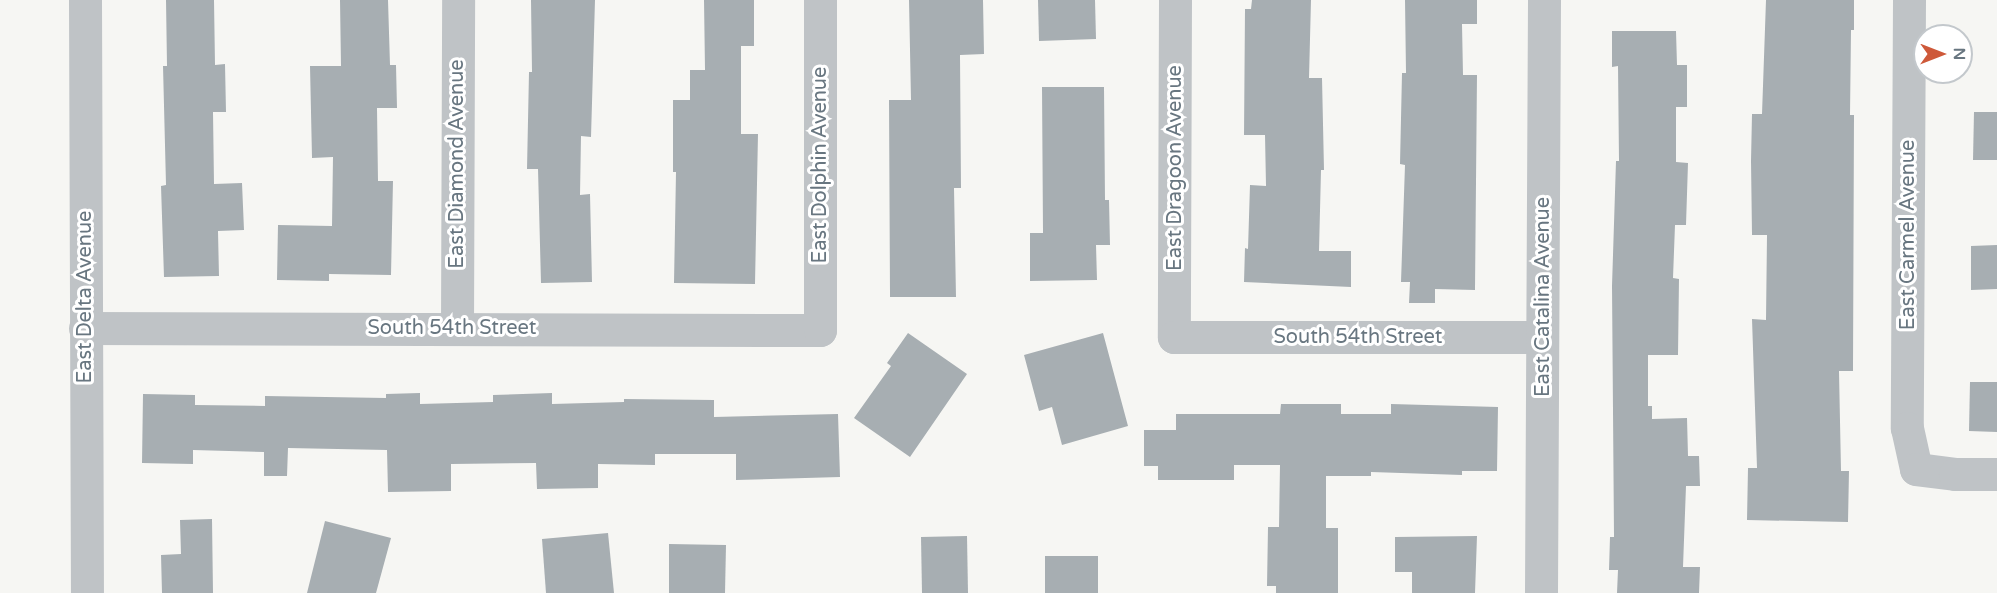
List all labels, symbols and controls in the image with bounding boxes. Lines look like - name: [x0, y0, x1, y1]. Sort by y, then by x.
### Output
- north arrow: [1913, 24, 1973, 84]
- text: N: [1949, 48, 1969, 60]
- street label: East Diamond Avenue: [445, 59, 469, 269]
- street label: East Dragoon Avenue: [1163, 65, 1187, 271]
- street label: East Dolphin Avenue: [808, 67, 832, 263]
- street label: East Carmel Avenue: [1896, 140, 1920, 330]
- street label: East Catalina Avenue: [1531, 197, 1555, 397]
- street label: East Delta Avenue: [73, 211, 97, 383]
- street label: South 54th Street: [368, 316, 536, 340]
- street label: South 54th Street: [1274, 325, 1442, 349]

